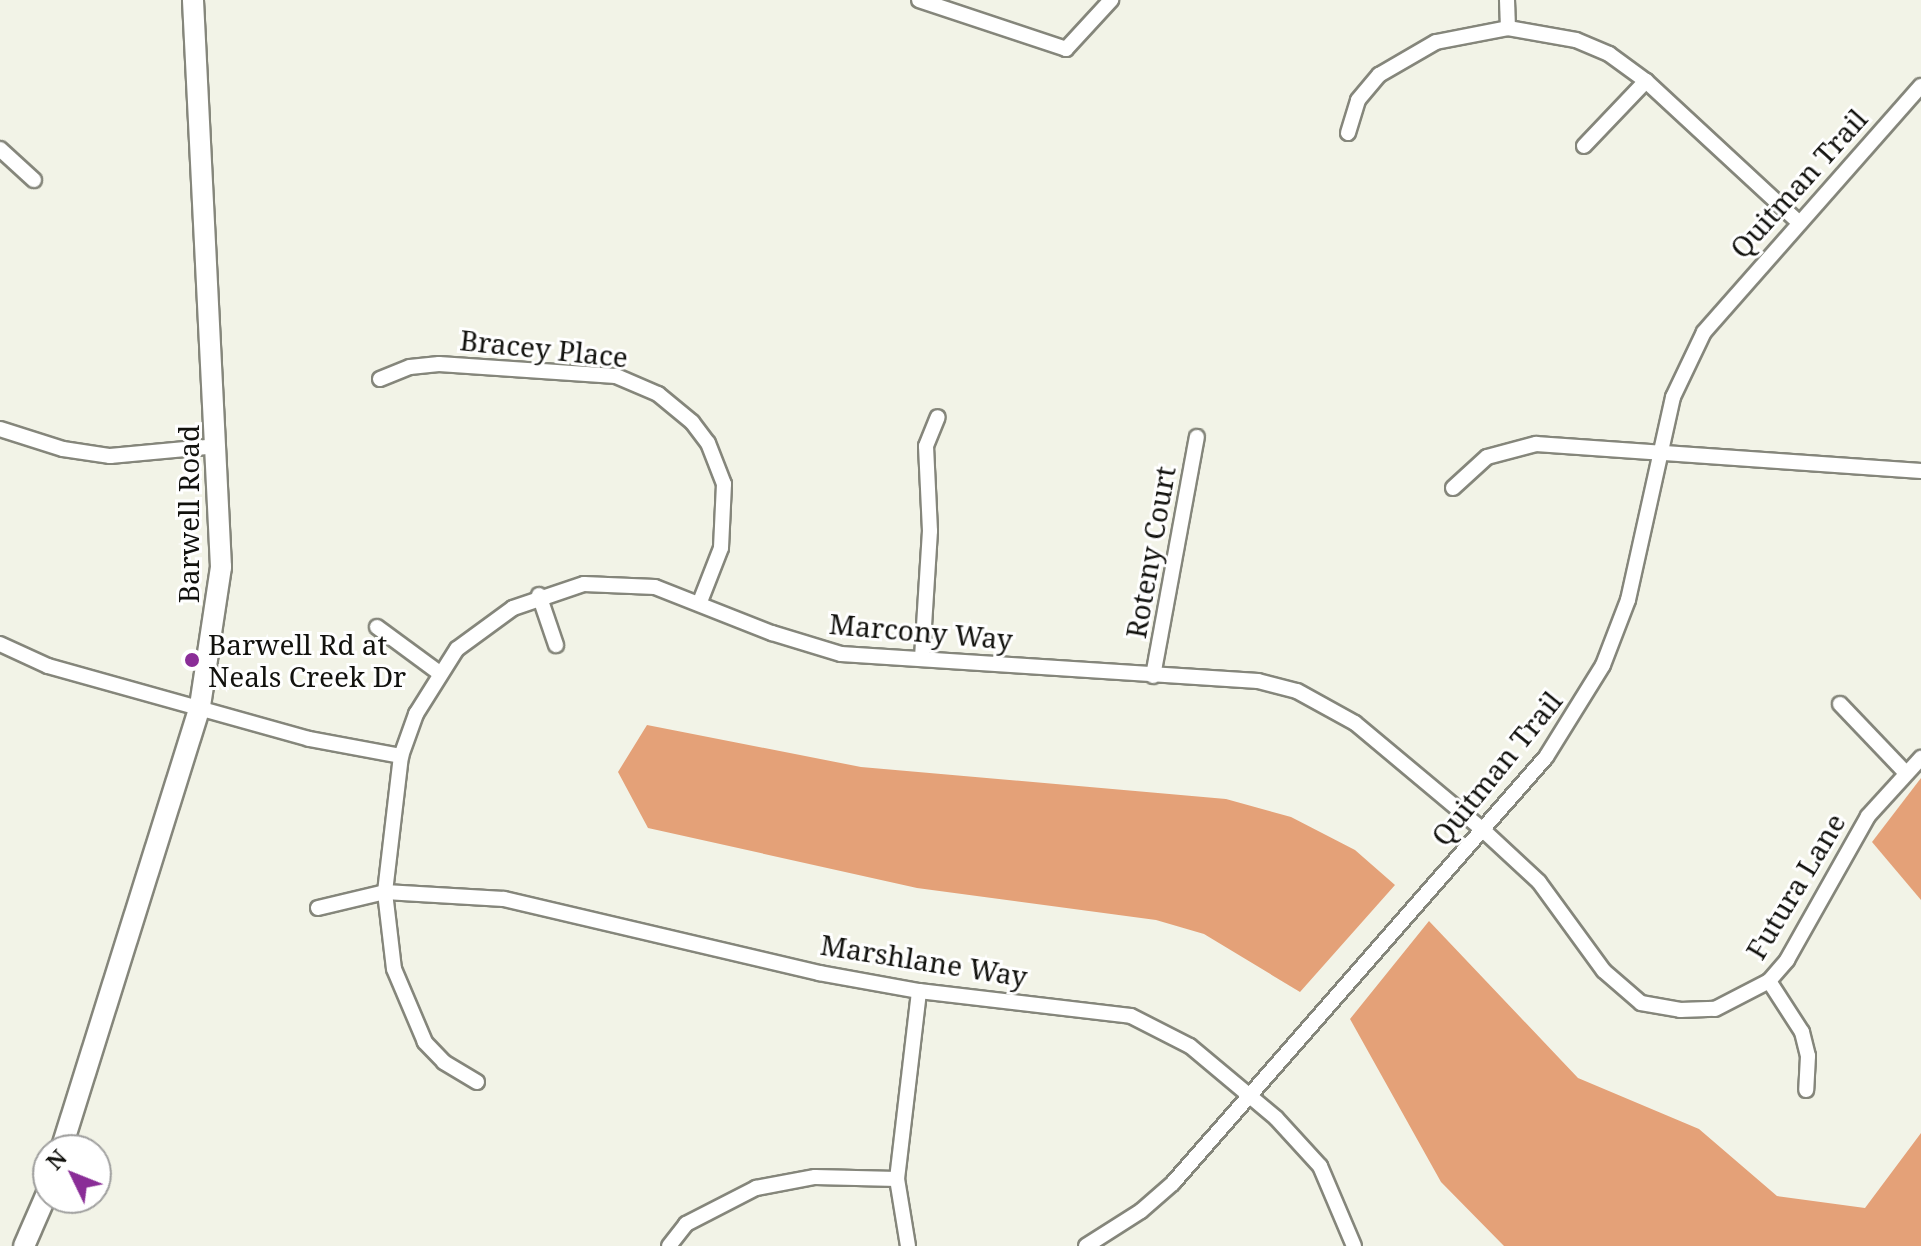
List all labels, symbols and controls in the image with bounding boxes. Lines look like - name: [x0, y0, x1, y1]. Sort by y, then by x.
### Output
- street label: Quitman Trail: [1723, 102, 1873, 264]
- street label: Bracey Place: [458, 322, 630, 374]
- street label: Barwell Road: [171, 425, 205, 603]
- street label: Roteny Court: [1118, 463, 1182, 641]
- street label: Marcony Way: [828, 606, 1014, 656]
- place label: Barwell Rd at Neals Creek Dr: [208, 627, 406, 693]
- marker: Barwell Rd at Neals Creek Dr: [183, 651, 201, 669]
- street label: Quitman Trail: [1424, 684, 1568, 852]
- street label: Futura Lane: [1738, 807, 1852, 965]
- street label: Marshlane Way: [818, 927, 1030, 993]
- north arrow: [32, 1134, 112, 1214]
- text: N: [39, 1142, 73, 1176]

